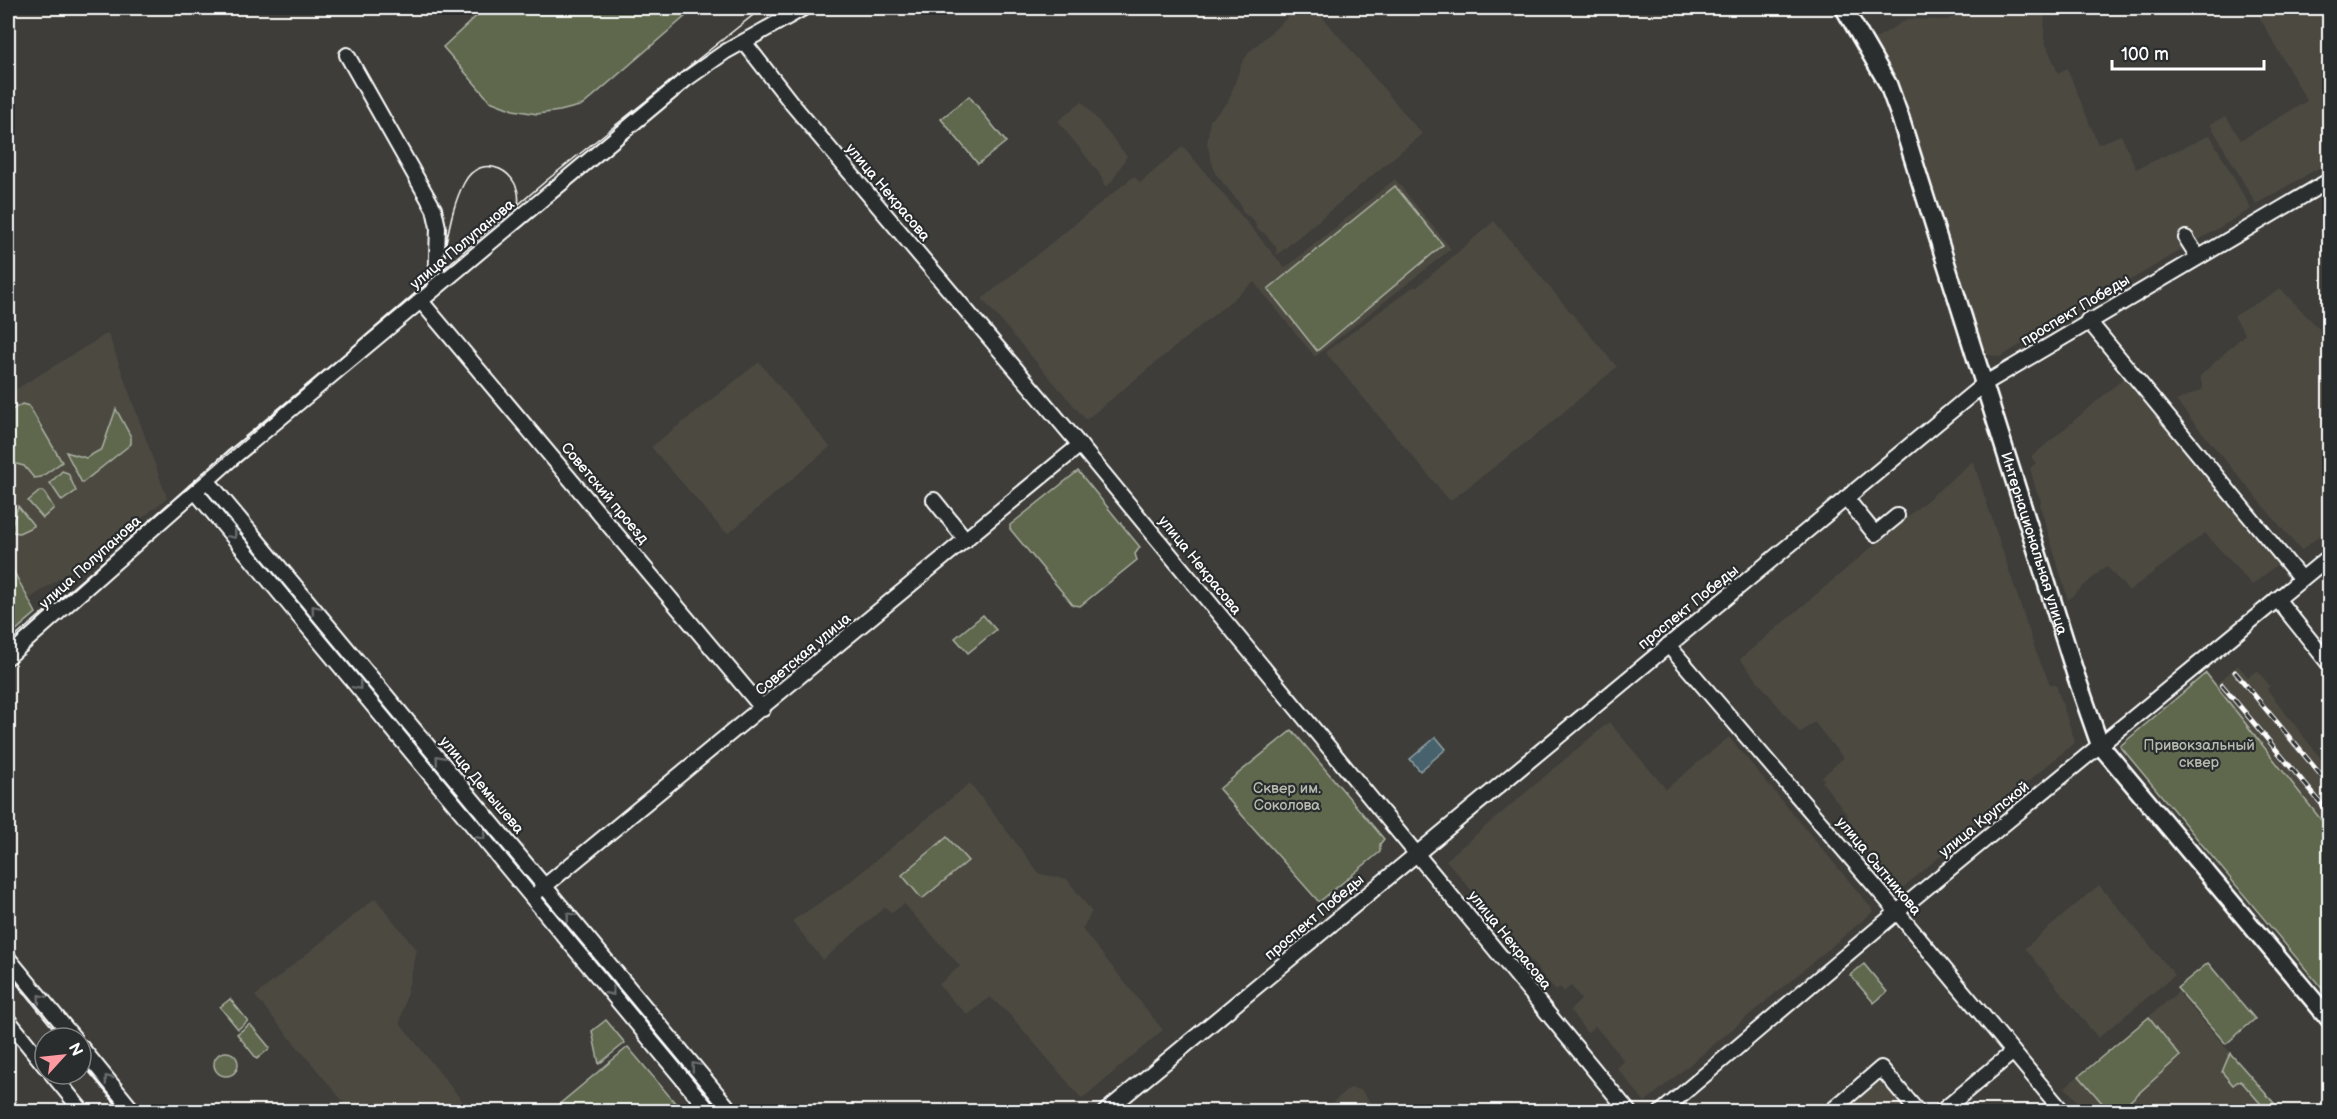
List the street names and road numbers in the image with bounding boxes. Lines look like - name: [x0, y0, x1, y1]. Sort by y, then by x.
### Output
- street label: улица Некрасова: [841, 139, 934, 245]
- street label: улица Полупанова: [406, 195, 519, 294]
- street label: проспект Победы: [2017, 270, 2133, 350]
- street label: Советский проезд: [557, 439, 653, 548]
- street label: Интернациональная улица: [1996, 450, 2071, 637]
- street label: улица Полупанова: [35, 512, 145, 613]
- street label: улица Некрасова: [1154, 512, 1246, 619]
- street label: проспект Победы: [1634, 561, 1742, 654]
- street label: Советская улица: [752, 609, 855, 700]
- street label: улица Демышева: [435, 733, 528, 838]
- street label: улица Крупской: [1935, 777, 2033, 862]
- street label: улица Сытникова: [1832, 813, 1925, 919]
- street label: проспект Победы: [1261, 870, 1368, 964]
- street label: улица Некрасова: [1464, 887, 1556, 994]

